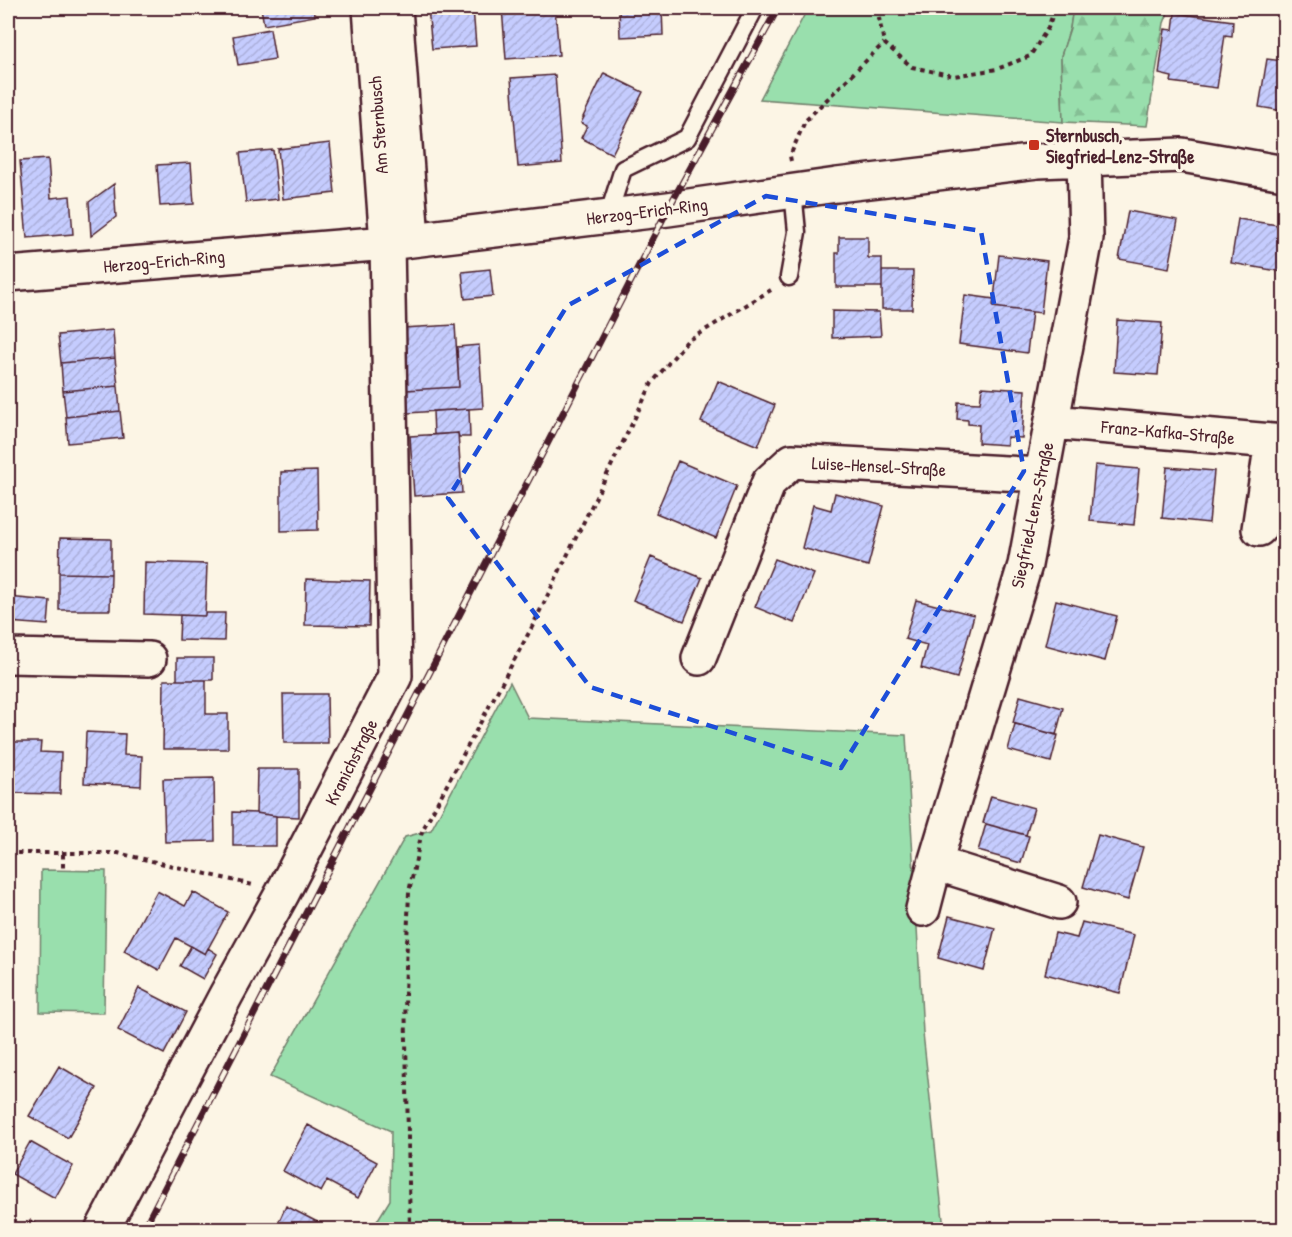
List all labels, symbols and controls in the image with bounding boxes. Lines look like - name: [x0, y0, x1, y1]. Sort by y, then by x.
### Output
- street label: Am Sternbusch: [362, 75, 394, 175]
- place label: Sternbusch, Siegfried-Lenz-Straße: [1046, 123, 1195, 170]
- marker: Sternbusch, Siegfried-Lenz-Straße: [1027, 138, 1041, 152]
- street label: Herzog-Erich-Ring: [585, 191, 709, 231]
- street label: Herzog-Erich-Ring: [102, 243, 226, 279]
- street label: Franz-Kafka-Straße: [1099, 414, 1236, 450]
- street label: Siegfried-Lenz-Straße: [1004, 440, 1060, 590]
- street label: Luise-Hensel-Straße: [811, 450, 947, 482]
- street label: Kranichstraße: [319, 714, 383, 810]

